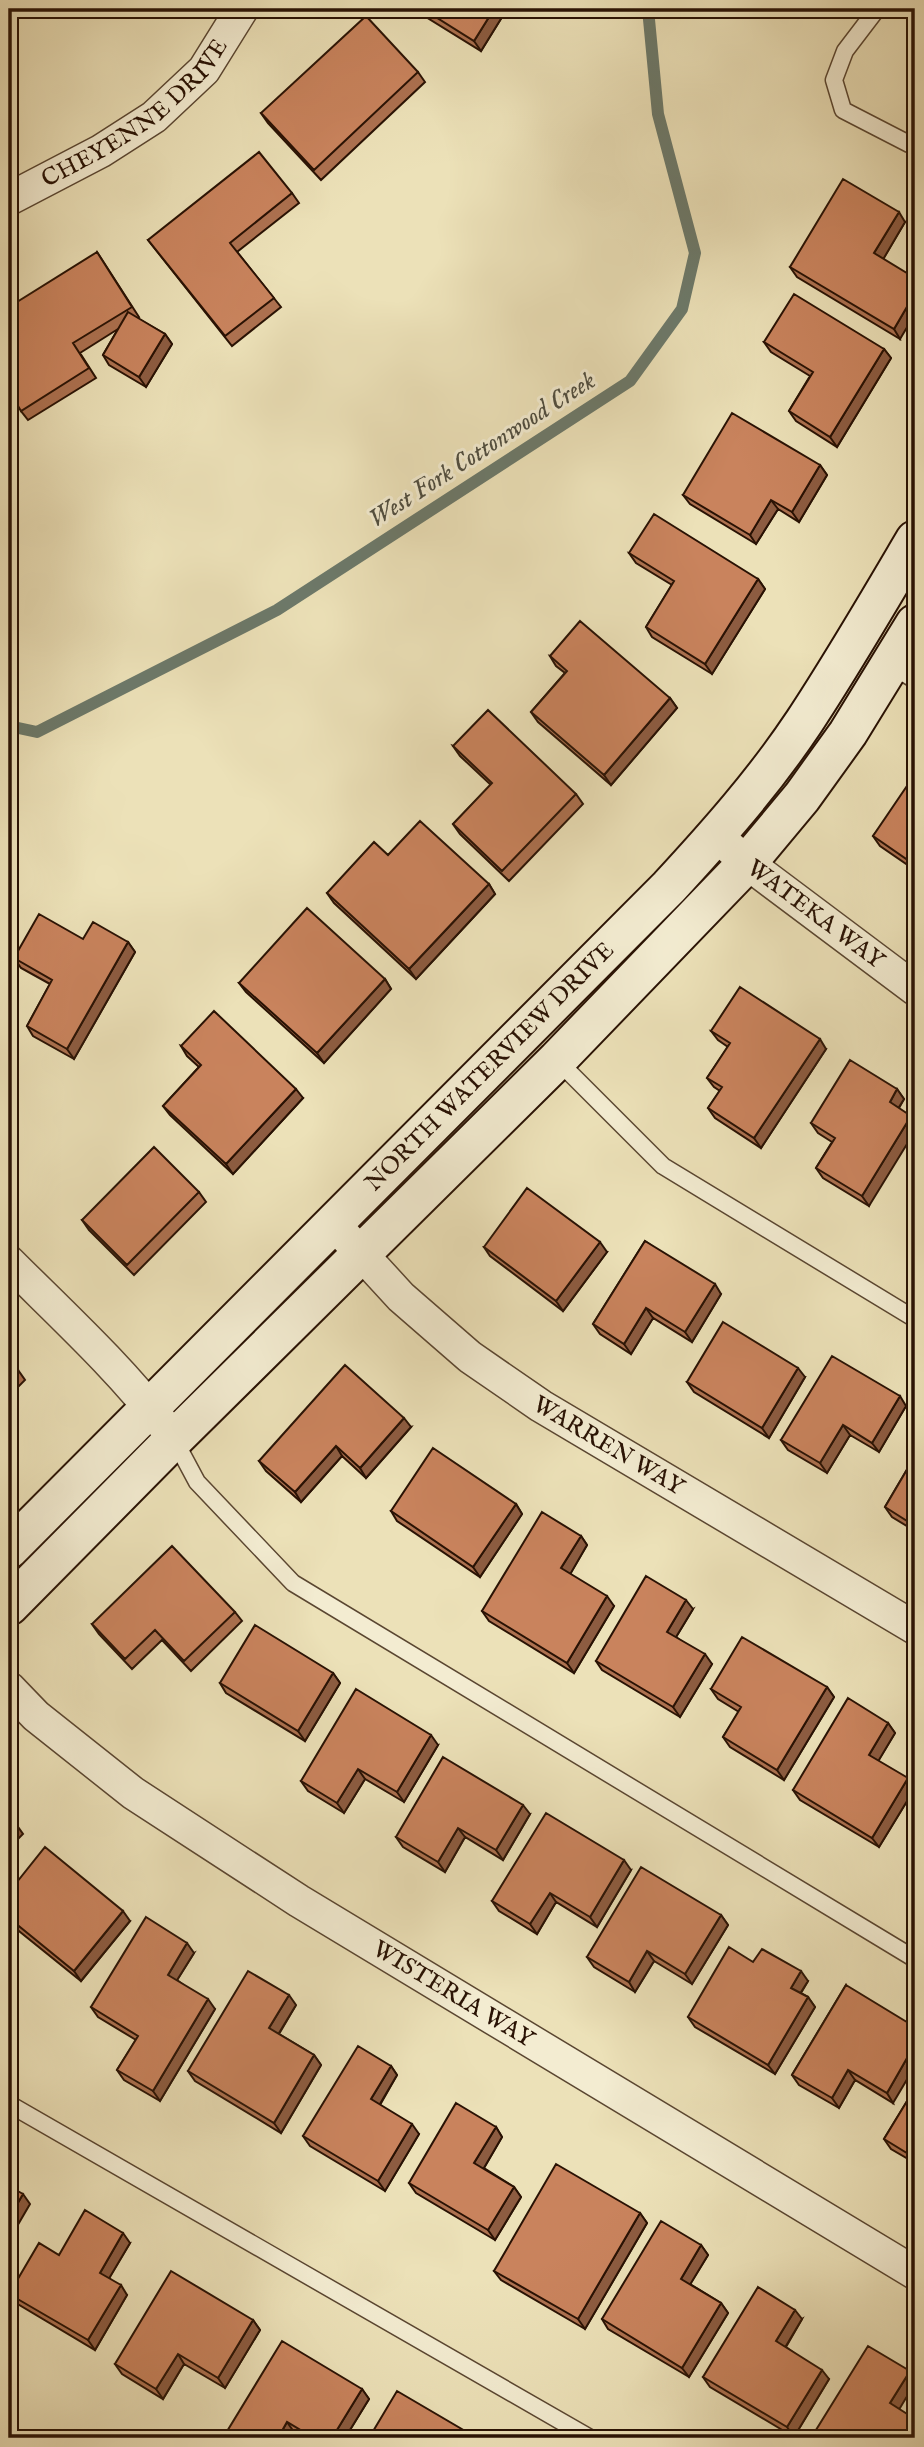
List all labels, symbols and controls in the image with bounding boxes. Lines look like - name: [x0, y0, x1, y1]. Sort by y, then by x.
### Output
- street label: CHEYENNE DRIVE: [36, 33, 235, 195]
- water label: West Fork Cottonwood Creek: [362, 364, 602, 536]
- street label: WATEKA WAY: [740, 853, 892, 977]
- street label: NORTH WATERVIEW DRIVE: [359, 935, 621, 1198]
- street label: WARREN WAY: [527, 1389, 691, 1504]
- street label: WISTERIA WAY: [367, 1933, 541, 2056]

